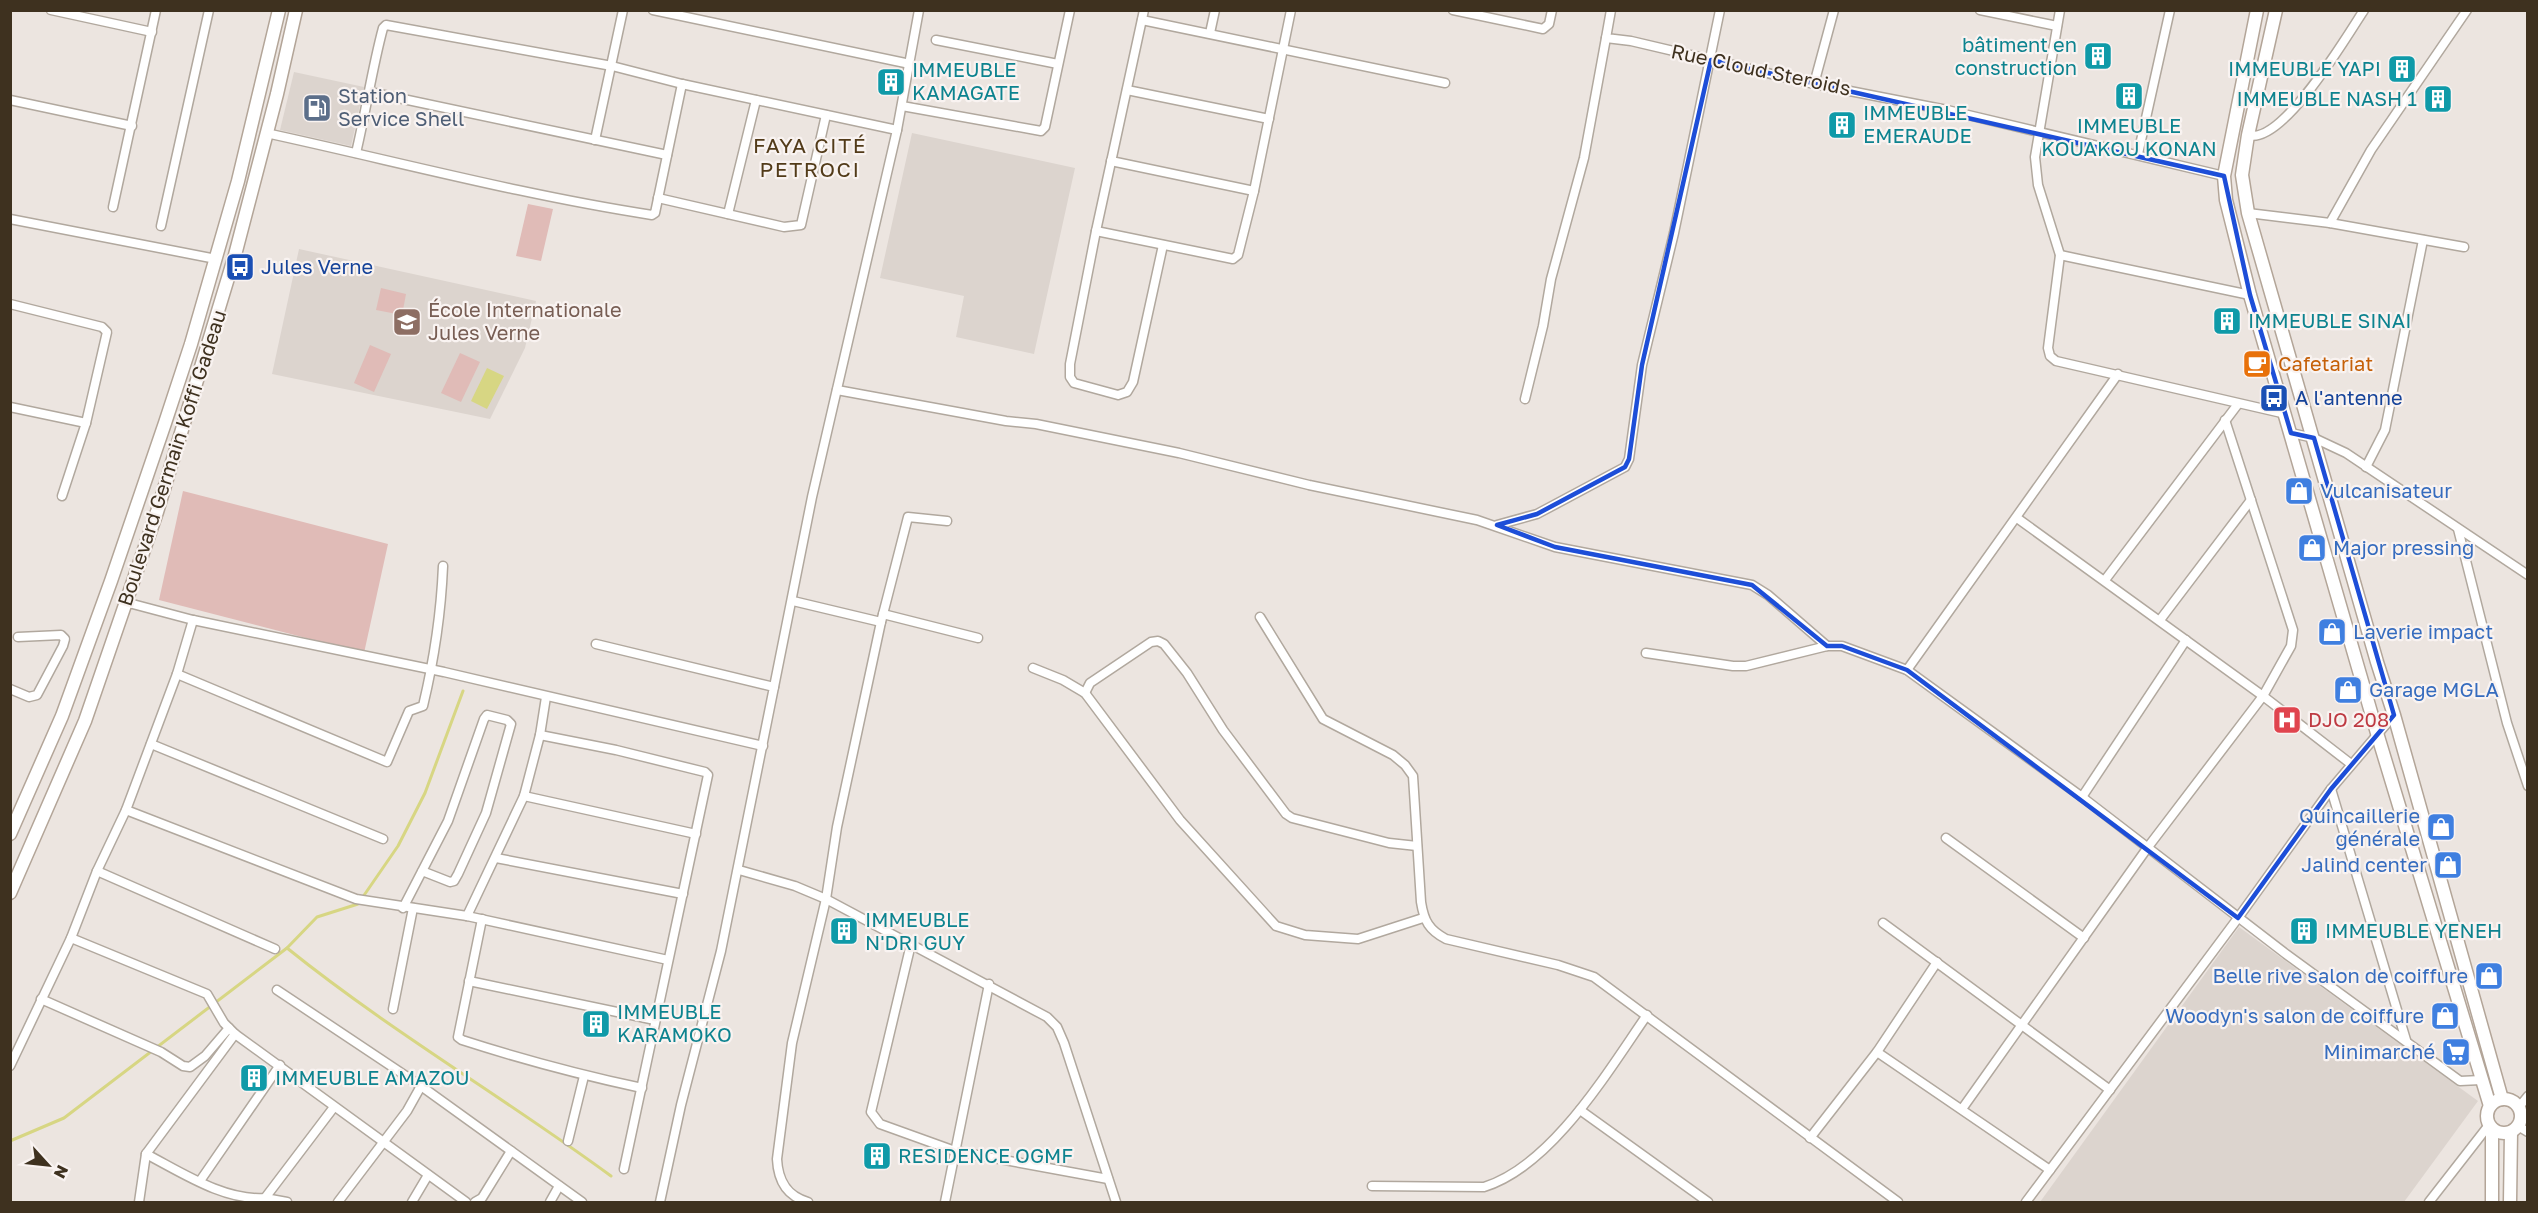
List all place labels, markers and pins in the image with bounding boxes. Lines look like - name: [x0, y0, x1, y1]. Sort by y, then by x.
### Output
- place label: bâtiment en construction: [1955, 32, 2077, 79]
- building icon: bâtiment en construction: [2082, 40, 2114, 72]
- building icon: IMMEUBLE YAPI: [2386, 53, 2418, 85]
- place label: IMMEUBLE YAPI: [2228, 56, 2381, 80]
- place label: IMMEUBLE KAMAGATE: [912, 57, 1020, 104]
- building icon: IMMEUBLE KAMAGATE: [875, 66, 907, 98]
- building icon: IMMEUBLE KOUAKOU KONAN: [2113, 80, 2145, 112]
- place label: Station Service Shell: [338, 83, 464, 130]
- building icon: IMMEUBLE NASH 1: [2422, 83, 2454, 115]
- place label: IMMEUBLE NASH 1: [2236, 86, 2417, 110]
- fuel station icon: Station Service Shell: [301, 92, 333, 124]
- place label: IMMEUBLE EMERAUDE: [1863, 100, 1972, 147]
- building icon: IMMEUBLE EMERAUDE: [1826, 109, 1858, 141]
- place label: IMMEUBLE KOUAKOU KONAN: [2041, 113, 2217, 160]
- bus stop icon: Jules Verne: [224, 251, 256, 283]
- place label: Jules Verne: [261, 254, 373, 278]
- place label: École Internationale Jules Verne: [428, 297, 622, 344]
- building icon: IMMEUBLE SINAI: [2211, 305, 2243, 337]
- school or university icon: École Internationale Jules Verne: [391, 306, 423, 338]
- place label: IMMEUBLE SINAI: [2248, 308, 2411, 332]
- cafe icon: Cafetariat: [2241, 348, 2273, 380]
- place label: Cafetariat: [2278, 351, 2373, 375]
- bus stop icon: A l'antenne: [2258, 382, 2290, 414]
- place label: A l'antenne: [2295, 385, 2403, 409]
- shop icon: Vulcanisateur: [2283, 475, 2315, 507]
- place label: Vulcanisateur: [2320, 478, 2452, 502]
- shop icon: Major pressing: [2296, 532, 2328, 564]
- place label: Major pressing: [2333, 535, 2474, 559]
- shop icon: Laverie impact: [2316, 616, 2348, 648]
- place label: Laverie impact: [2353, 619, 2493, 643]
- shop icon: Garage MGLA: [2332, 674, 2364, 706]
- place label: Garage MGLA: [2369, 677, 2499, 701]
- hospital icon: DJO 208: [2271, 704, 2303, 736]
- place label: DJO 208: [2308, 707, 2389, 731]
- place label: Quincaillerie générale: [2299, 803, 2420, 850]
- shop icon: Quincaillerie générale: [2425, 811, 2457, 843]
- shop icon: Jalind center: [2432, 849, 2464, 881]
- place label: Jalind center: [2301, 852, 2427, 876]
- place label: IMMEUBLE N'DRI GUY: [865, 907, 969, 954]
- building icon: IMMEUBLE N'DRI GUY: [828, 915, 860, 947]
- building icon: IMMEUBLE YENEH: [2288, 915, 2320, 947]
- place label: IMMEUBLE YENEH: [2325, 918, 2502, 942]
- shop icon: Belle rive salon de coiffure: [2473, 960, 2505, 992]
- place label: Belle rive salon de coiffure: [2213, 963, 2468, 987]
- place label: IMMEUBLE KARAMOKO: [617, 999, 732, 1046]
- shop icon: Woodyn's salon de coiffure: [2429, 1000, 2461, 1032]
- place label: Woodyn's salon de coiffure: [2165, 1003, 2424, 1027]
- building icon: IMMEUBLE KARAMOKO: [580, 1008, 612, 1040]
- supermarket icon: Minimarché: [2440, 1036, 2472, 1068]
- place label: Minimarché: [2323, 1039, 2435, 1063]
- building icon: IMMEUBLE AMAZOU: [238, 1062, 270, 1094]
- place label: IMMEUBLE AMAZOU: [275, 1065, 470, 1089]
- building icon: RESIDENCE OGMF: [861, 1140, 893, 1172]
- place label: RESIDENCE OGMF: [898, 1143, 1073, 1167]

